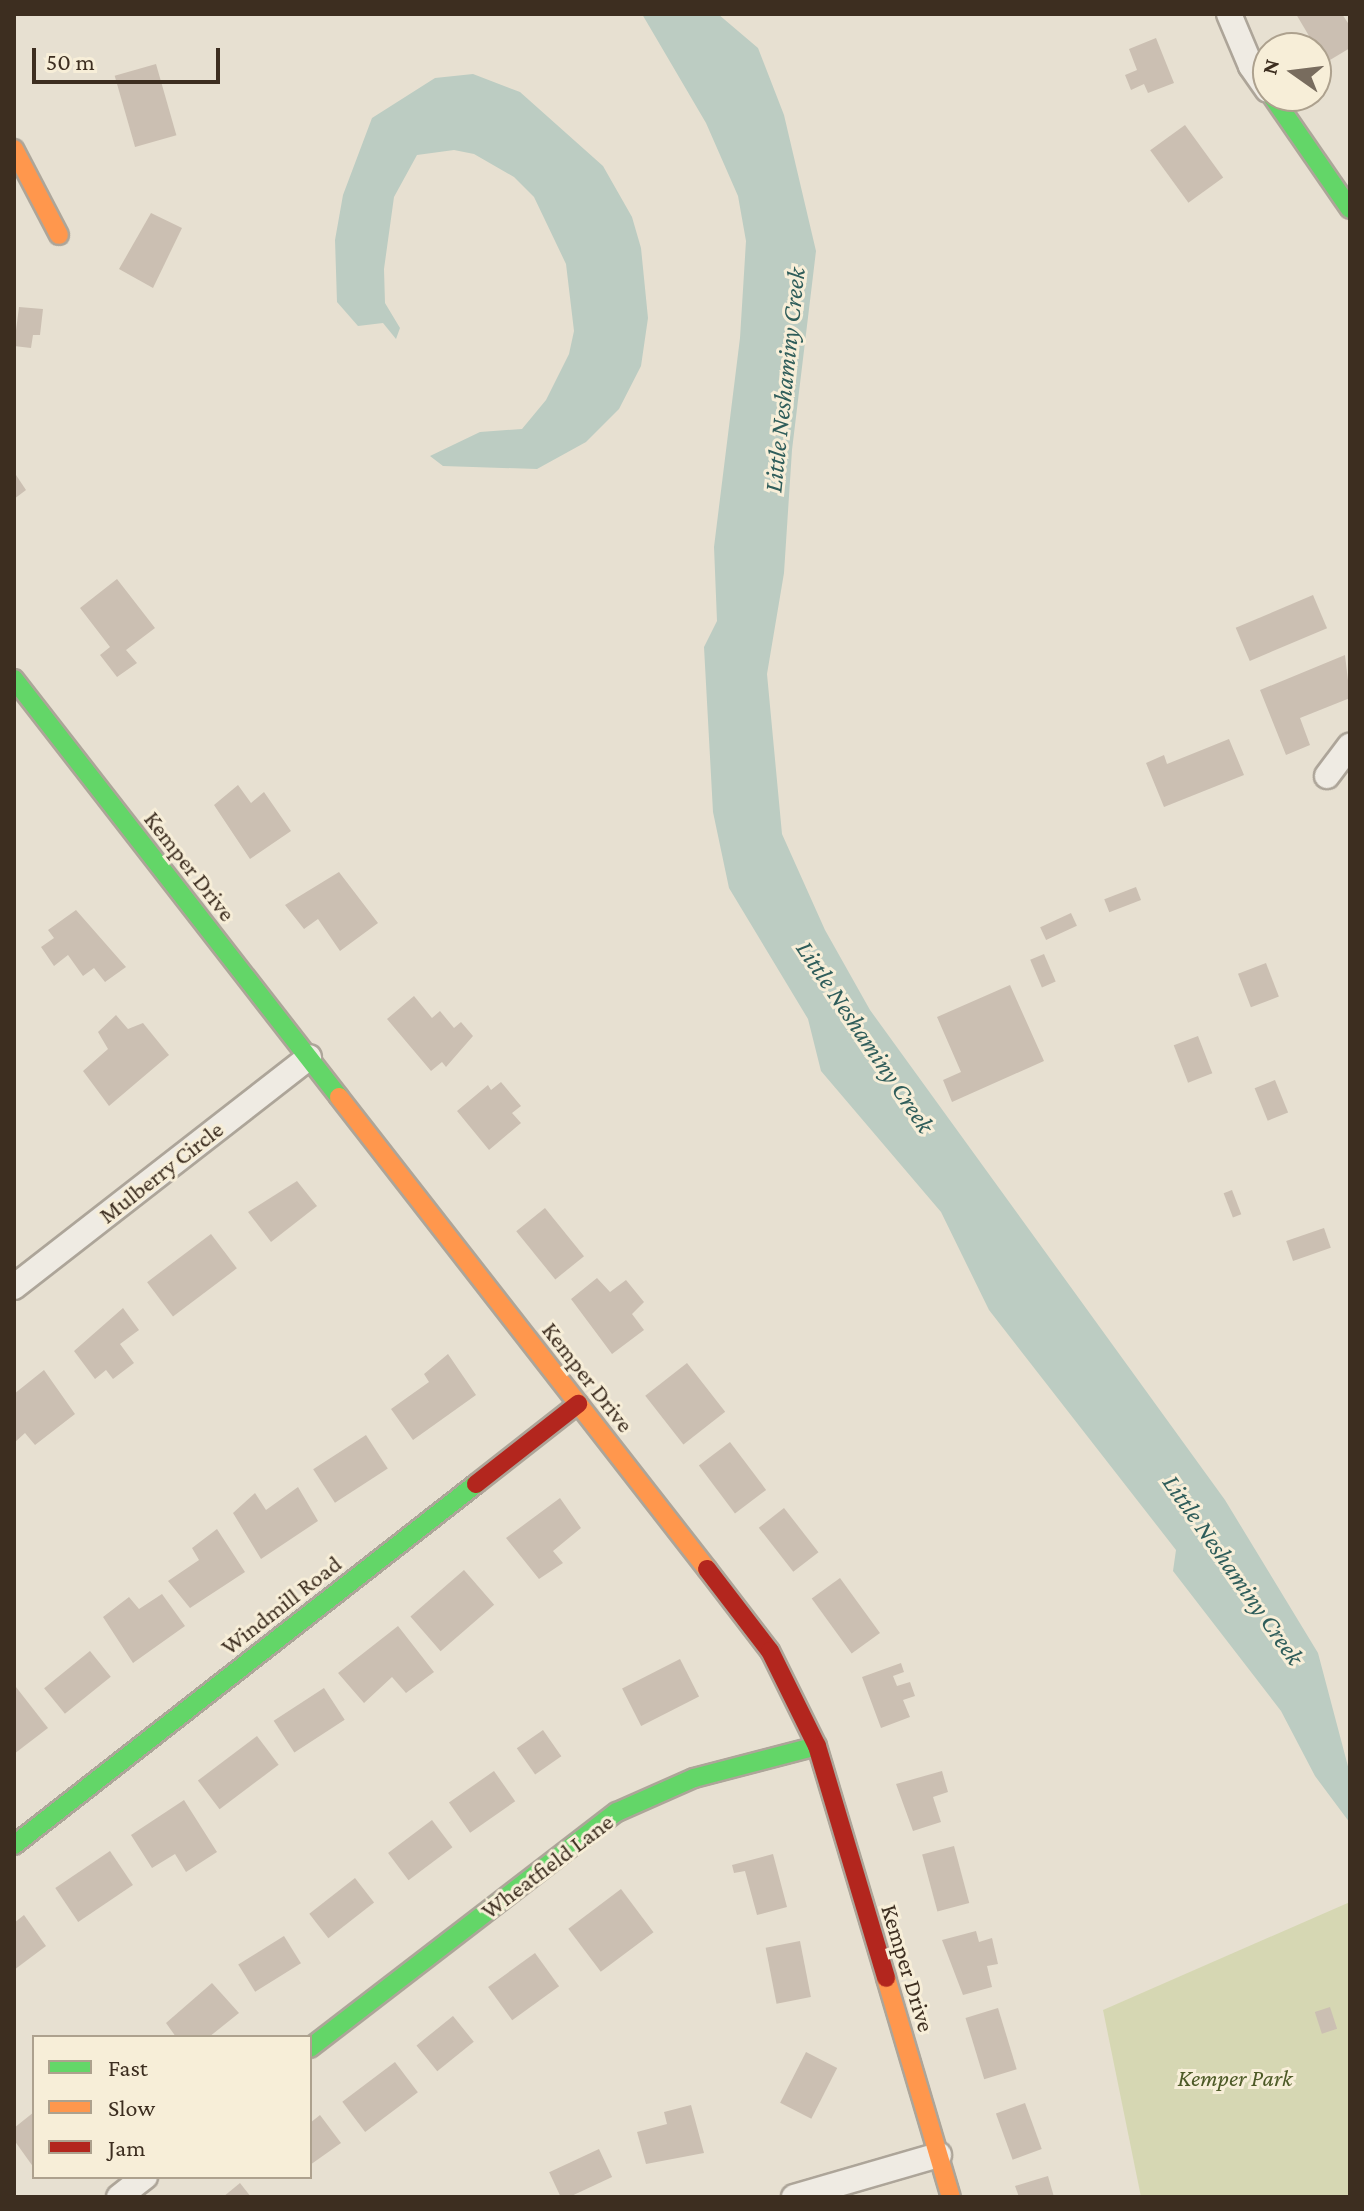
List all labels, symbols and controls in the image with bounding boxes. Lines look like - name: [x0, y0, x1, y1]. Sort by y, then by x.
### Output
- scale bar: [36, 32, 224, 82]
- north arrow: [1252, 32, 1332, 112]
- text: 50 m: [46, 48, 95, 75]
- text: N: [1256, 56, 1284, 77]
- water label: Little Neshaminy Creek: [758, 266, 812, 494]
- street label: Kemper Drive: [138, 805, 242, 927]
- water label: Little Neshaminy Creek: [789, 935, 941, 1139]
- street label: Mulberry Circle: [93, 1115, 229, 1229]
- street label: Kemper Drive: [536, 1316, 640, 1438]
- water label: Little Neshaminy Creek: [1155, 1469, 1311, 1671]
- street label: Windmill Road: [215, 1549, 347, 1661]
- street label: Wheatfield Lane: [475, 1807, 619, 1925]
- street label: Kemper Drive: [875, 1901, 941, 2035]
- legend: [32, 2035, 312, 2179]
- text: Fast: [108, 2054, 148, 2081]
- park label: Kemper Park: [1178, 2064, 1292, 2092]
- text: Slow: [108, 2094, 155, 2121]
- text: Jam: [108, 2134, 146, 2161]

